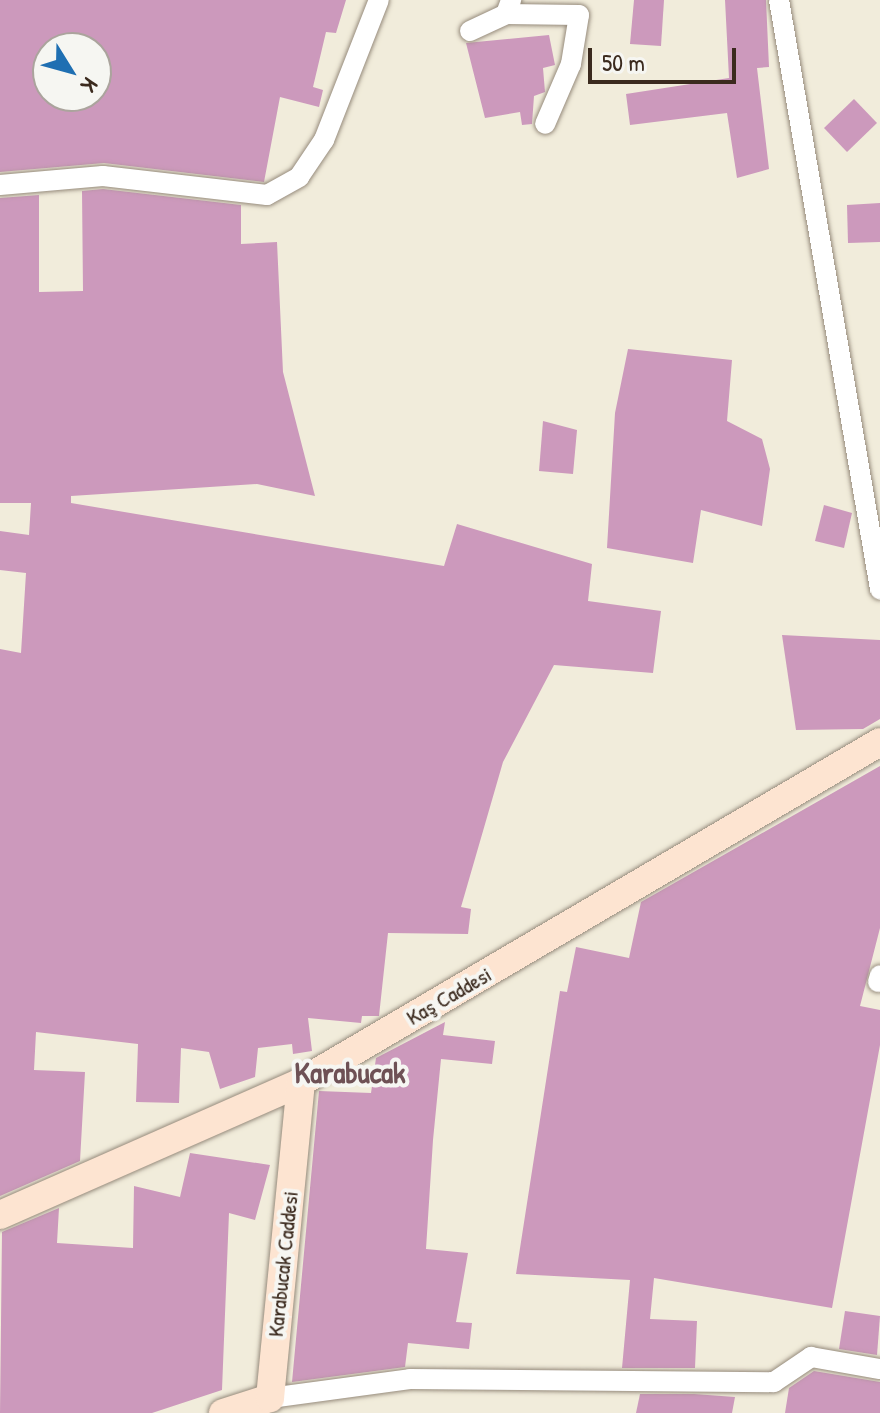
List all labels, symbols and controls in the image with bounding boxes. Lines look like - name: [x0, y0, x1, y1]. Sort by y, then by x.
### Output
- north arrow: [32, 32, 112, 112]
- scale bar: [592, 32, 740, 82]
- text: 50 m: [602, 46, 645, 78]
- text: K: [74, 72, 105, 99]
- street label: Kaş Caddesi: [402, 961, 496, 1031]
- district label: Karabucak: [295, 1054, 405, 1090]
- street label: Karabucak Caddesi: [262, 1190, 304, 1338]

